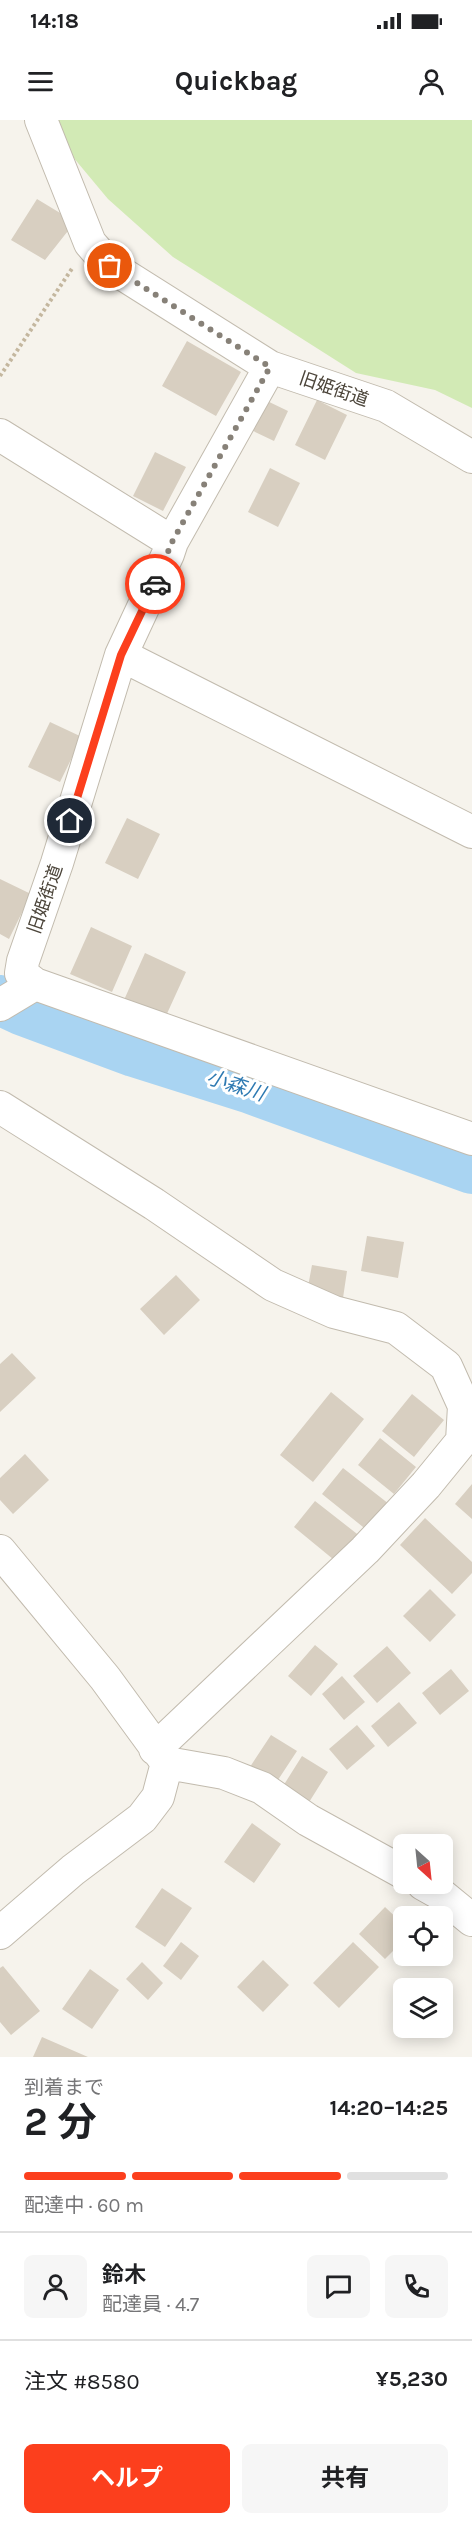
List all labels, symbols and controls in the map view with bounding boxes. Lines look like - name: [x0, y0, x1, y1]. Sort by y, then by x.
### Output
- text: 14:18: [30, 8, 79, 34]
- icon: menu: [24, 65, 57, 98]
- text: Quickbag: [175, 65, 297, 97]
- icon: person: [415, 65, 448, 98]
- pin: [84, 240, 135, 291]
- icon: bag: [93, 249, 126, 282]
- street label: 旧姫街道: [296, 367, 372, 411]
- courier: [125, 554, 185, 614]
- icon: car: [139, 568, 172, 601]
- pin: [44, 795, 95, 846]
- icon: home: [53, 804, 86, 837]
- street label: 旧姫街道: [23, 861, 67, 937]
- water label: 小森川: [204, 1065, 270, 1106]
- north arrow: [393, 1834, 453, 1894]
- map controls: [393, 1834, 453, 2038]
- button: locate: [393, 1906, 453, 1966]
- button: layers: [393, 1978, 453, 2038]
- text: 到着まで: [24, 2076, 104, 2099]
- text: 14:20–14:25: [329, 2095, 448, 2121]
- text: 2 分: [24, 2099, 96, 2145]
- text: 配達中 · 60 m: [24, 2194, 144, 2217]
- button: person: [24, 2255, 87, 2318]
- button: chat: [307, 2255, 370, 2318]
- button: phone: [385, 2255, 448, 2318]
- text: 鈴木: [102, 2262, 146, 2288]
- text: 配達員 · 4.7: [102, 2293, 199, 2316]
- text: ¥5,230: [376, 2366, 448, 2392]
- text: 注文 #8580: [24, 2369, 140, 2395]
- button: ヘルプ: [24, 2444, 230, 2513]
- button: 共有: [242, 2444, 448, 2513]

